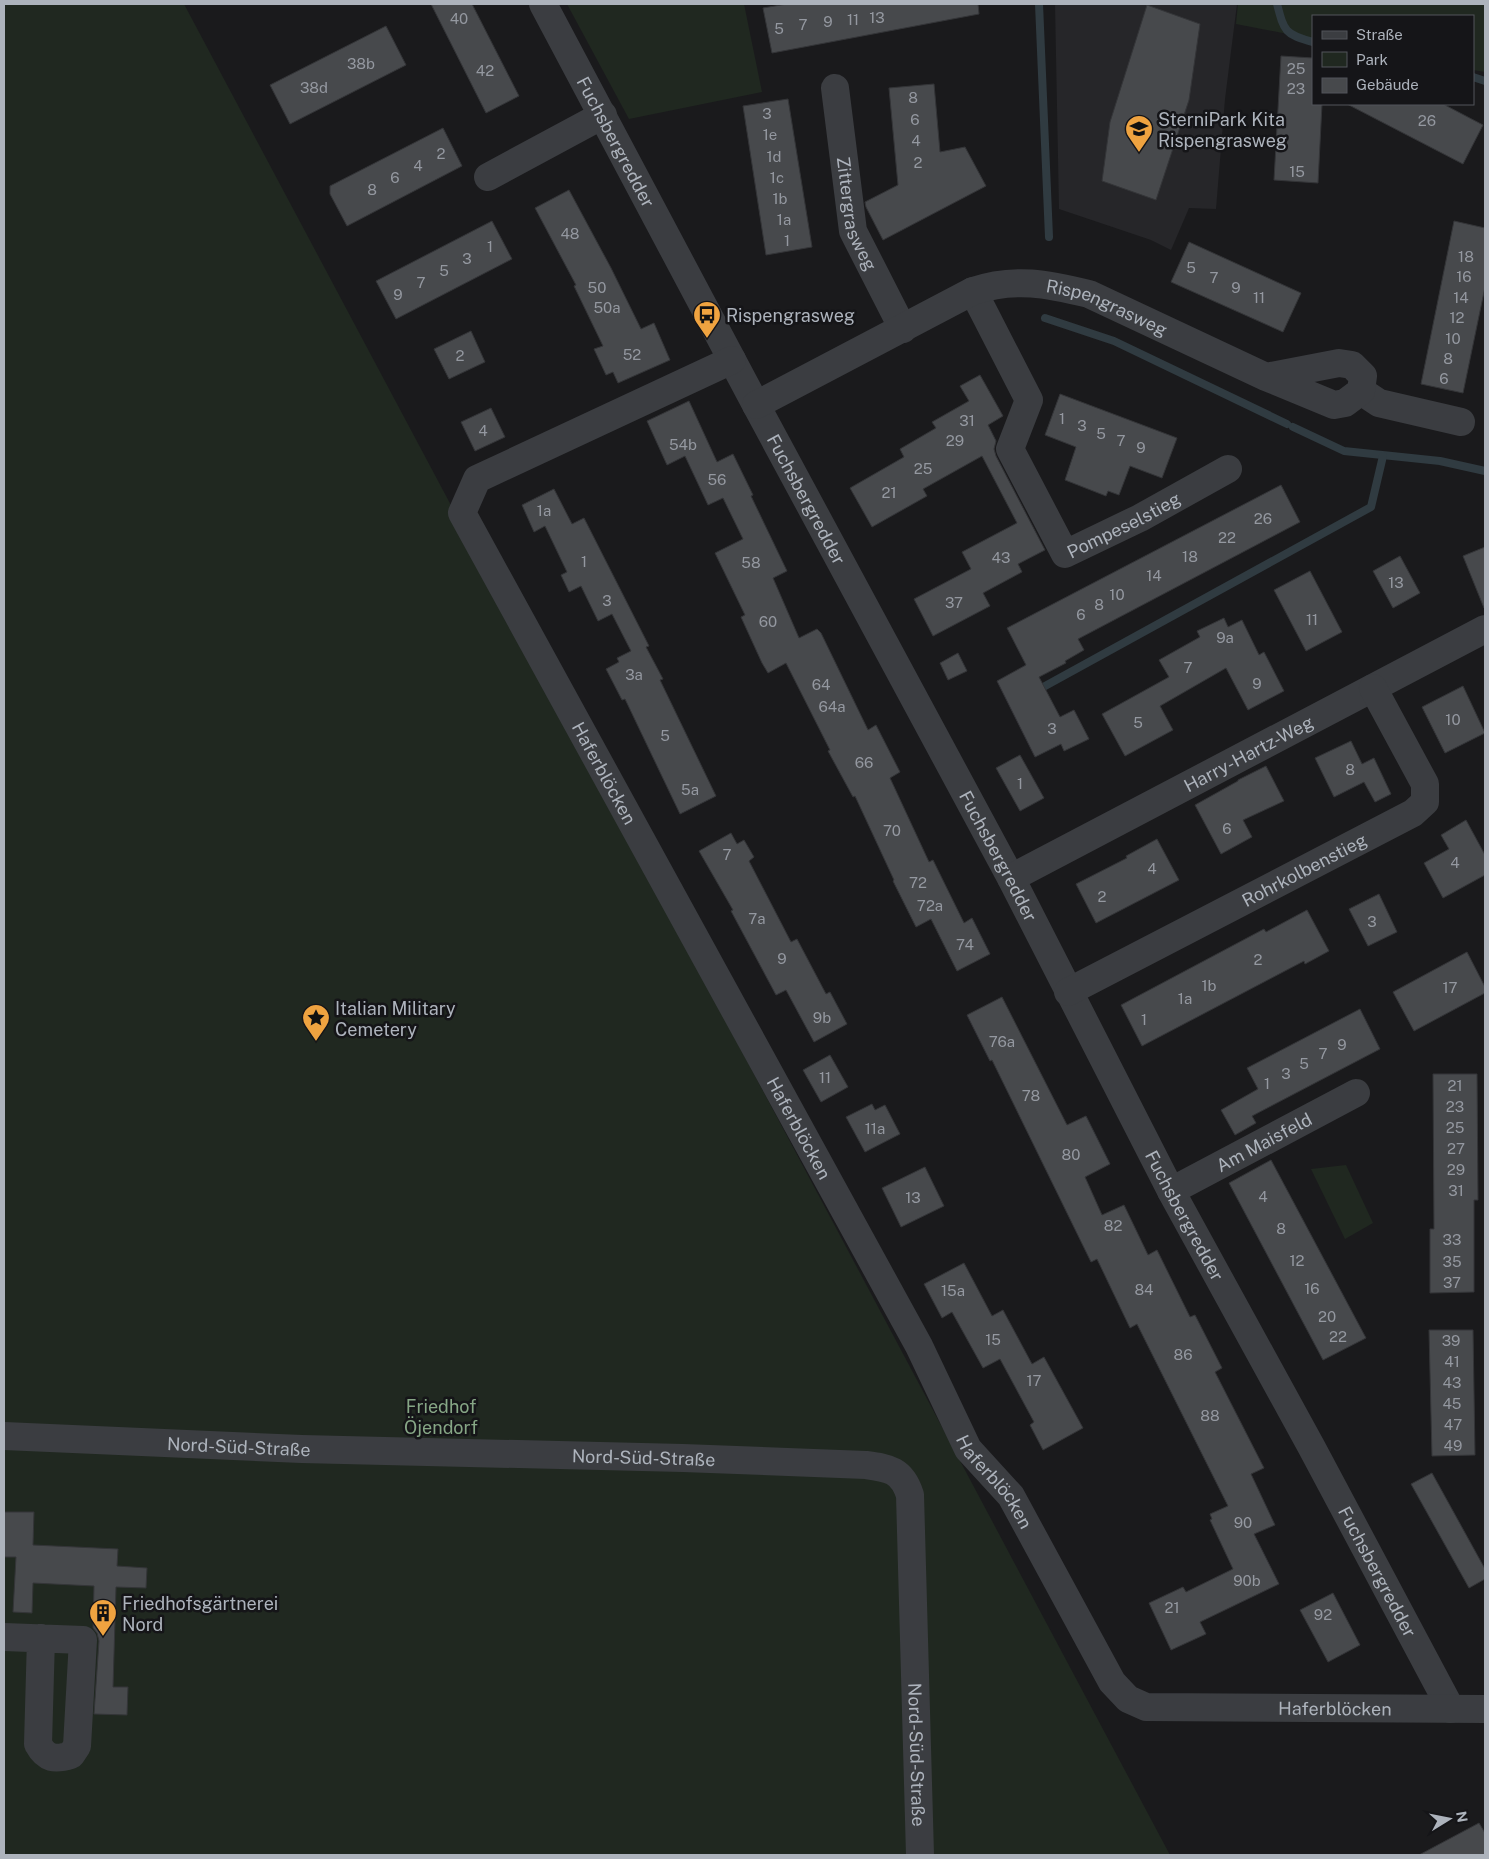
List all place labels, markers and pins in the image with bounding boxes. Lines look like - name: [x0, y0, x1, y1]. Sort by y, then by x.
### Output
- place label: SterniPark Kita Rispengrasweg: [1158, 109, 1287, 151]
- school or university icon: SterniPark Kita Rispengrasweg: [1124, 114, 1154, 153]
- bus stop icon: Rispengrasweg: [692, 300, 722, 339]
- place label: Rispengrasweg: [726, 305, 855, 326]
- place label: Italian Military Cemetery: [335, 998, 456, 1040]
- place icon: Italian Military Cemetery: [301, 1003, 331, 1042]
- place label: Friedhofsgärtnerei Nord: [122, 1593, 278, 1635]
- building icon: Friedhofsgärtnerei Nord: [88, 1598, 118, 1637]

